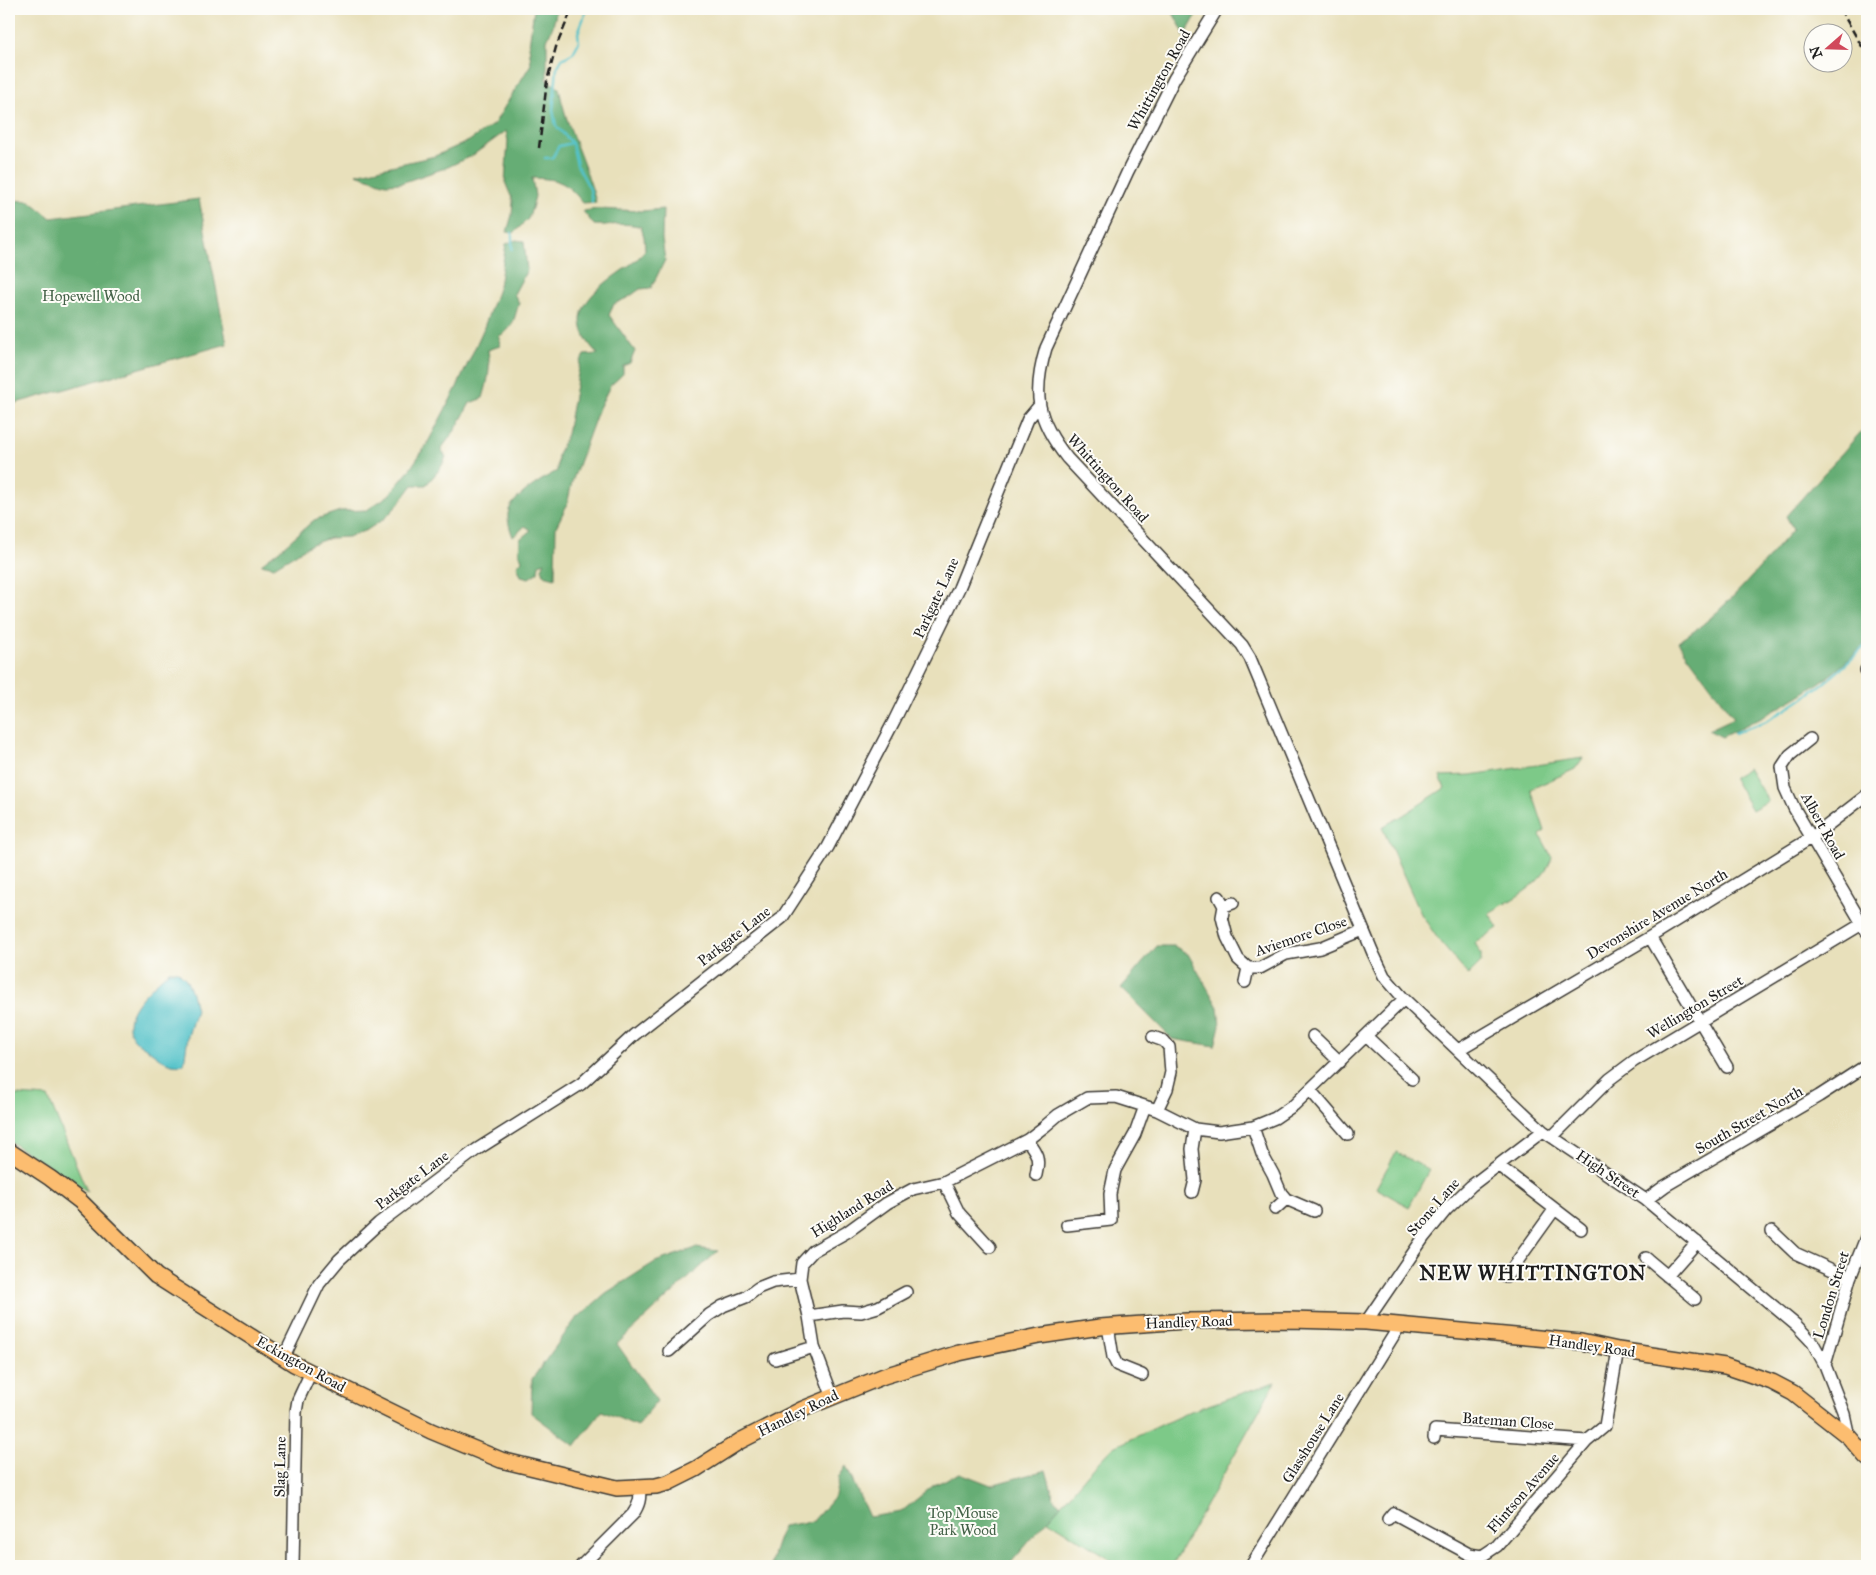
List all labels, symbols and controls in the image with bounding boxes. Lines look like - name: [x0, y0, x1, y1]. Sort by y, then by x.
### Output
- north arrow: [1804, 22, 1854, 72]
- street label: Whittington Road: [1124, 26, 1194, 134]
- text: N: [1806, 44, 1826, 61]
- park label: Hopewell Wood: [42, 287, 140, 305]
- street label: Whittington Road: [1064, 430, 1153, 526]
- street label: Parkgate Lane: [909, 555, 963, 641]
- street label: Albert Road: [1797, 788, 1849, 863]
- street label: Devonshire Avenue North: [1583, 864, 1731, 963]
- street label: Parkgate Lane: [694, 902, 774, 970]
- street label: Aviemore Close: [1252, 912, 1349, 960]
- street label: Wellington Street: [1644, 971, 1747, 1043]
- street label: South Street North: [1692, 1082, 1806, 1158]
- street label: High Street: [1573, 1146, 1644, 1202]
- street label: Parkgate Lane: [372, 1147, 452, 1213]
- street label: Stone Lane: [1403, 1174, 1463, 1240]
- street label: Highland Road: [808, 1176, 897, 1241]
- street label: London Street: [1809, 1248, 1853, 1341]
- district label: NEW WHITTINGTON: [1419, 1261, 1647, 1285]
- street label: Handley Road: [1145, 1311, 1233, 1333]
- street label: Handley Road: [1547, 1331, 1637, 1361]
- street label: Eckington Road: [253, 1332, 349, 1396]
- street label: Handley Road: [755, 1386, 842, 1440]
- street label: Glasshouse Lane: [1278, 1390, 1348, 1486]
- street label: Bateman Close: [1462, 1409, 1554, 1433]
- street label: Slag Lane: [270, 1436, 290, 1498]
- street label: Flintson Avenue: [1483, 1449, 1563, 1537]
- park label: Top Mouse Park Wood: [928, 1504, 998, 1539]

